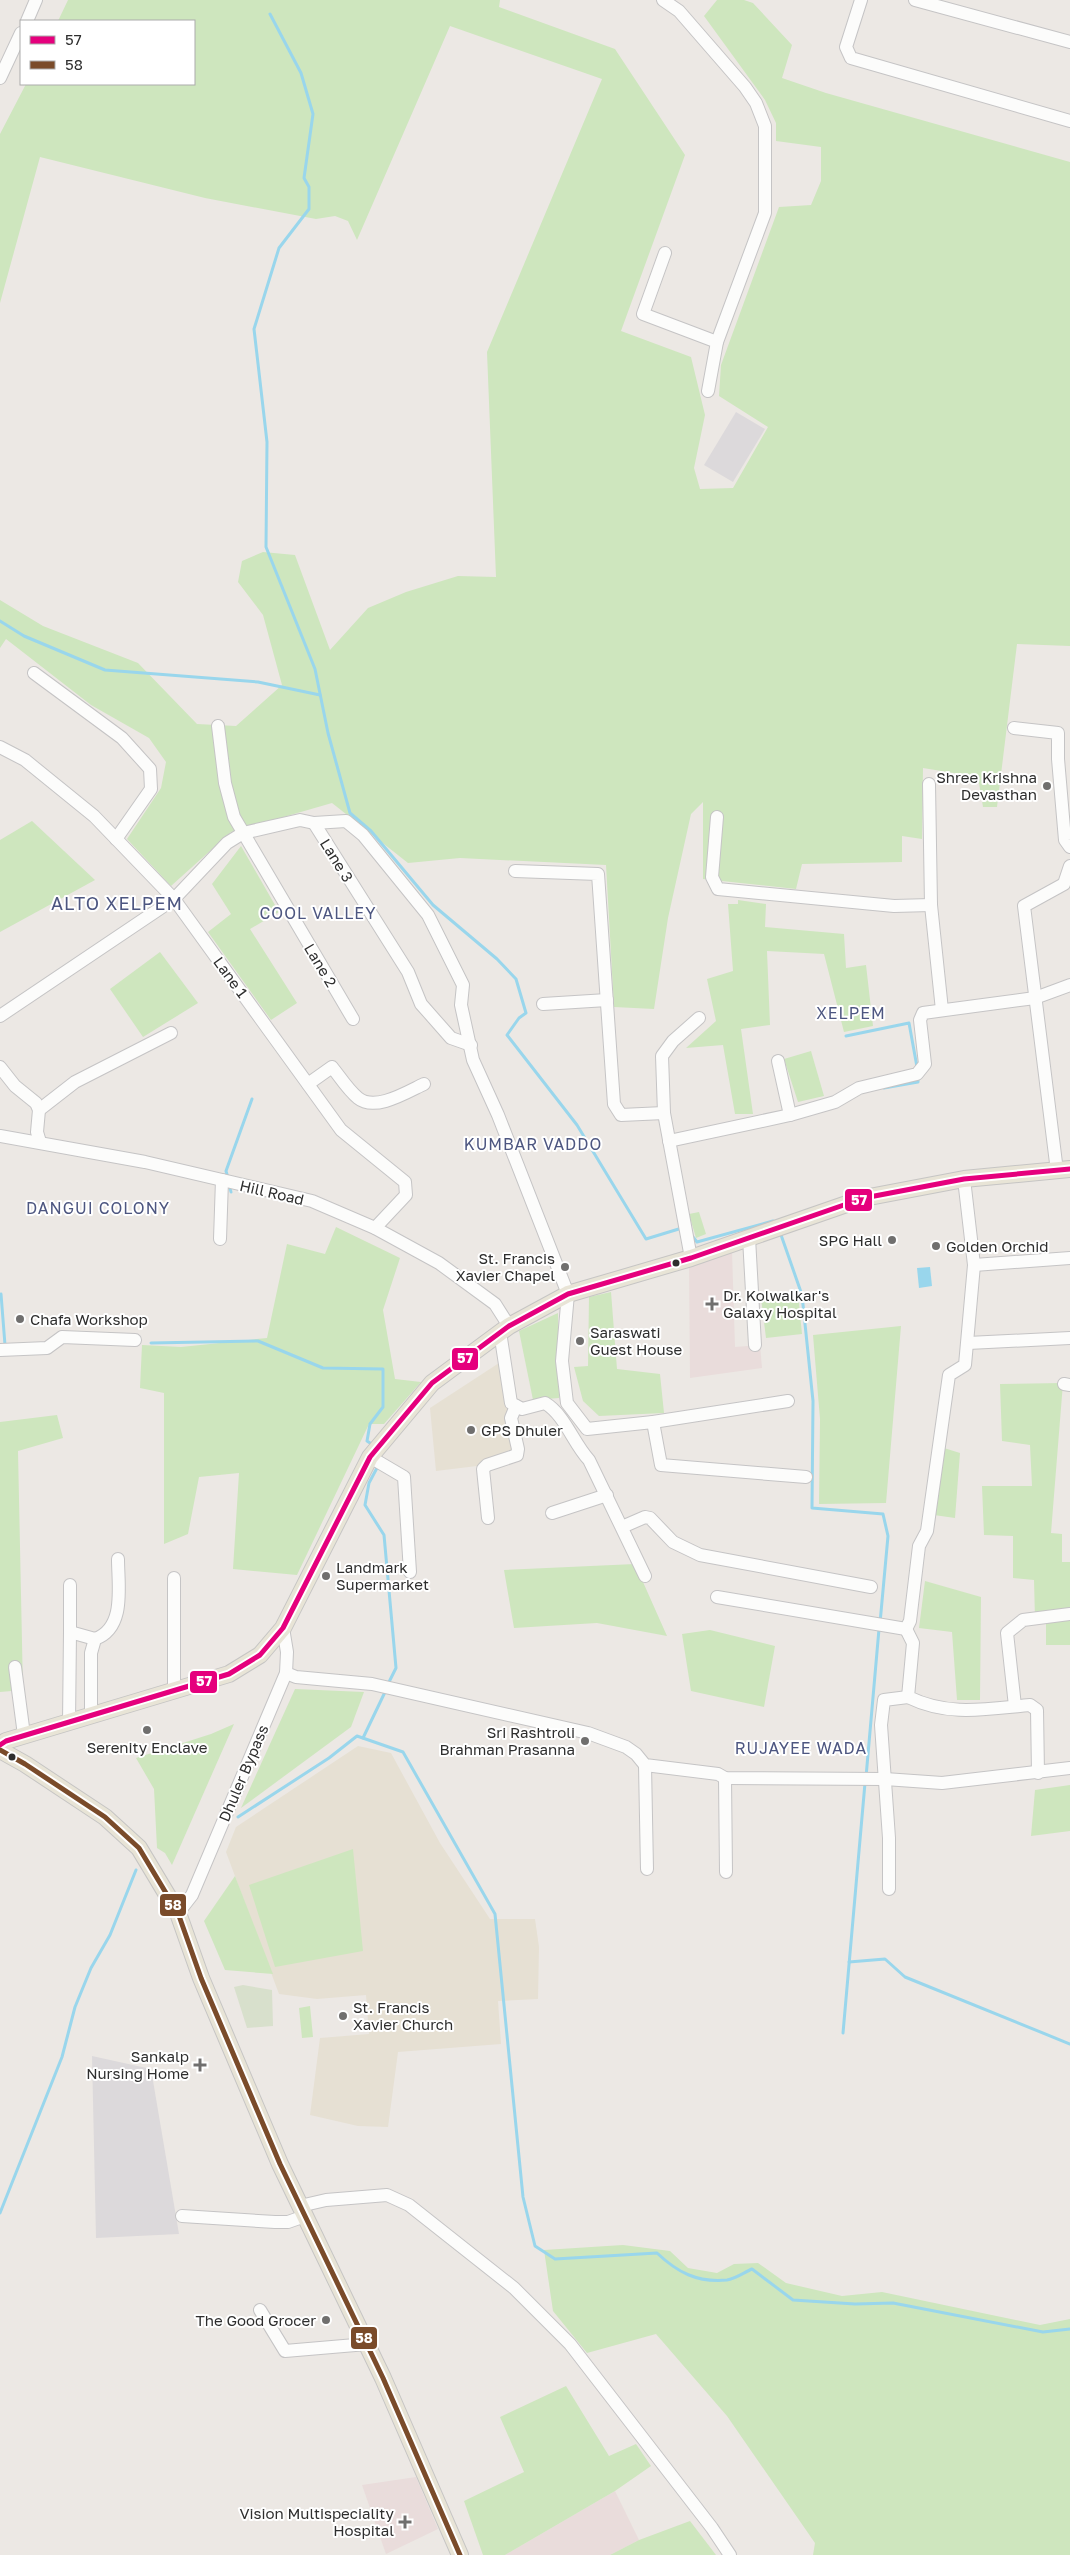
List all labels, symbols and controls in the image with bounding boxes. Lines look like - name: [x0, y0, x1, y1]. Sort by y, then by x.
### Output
- legend: [20, 20, 195, 85]
- text: 57: [65, 30, 82, 48]
- text: 58: [65, 55, 83, 73]
- place label: Shree Krishna Devasthan: [936, 768, 1037, 803]
- marker: Shree Krishna Devasthan: [1041, 780, 1053, 792]
- street label: Lane 3: [317, 835, 357, 885]
- district label: ALTO XELPEM: [51, 892, 183, 914]
- district label: COOL VALLEY: [259, 903, 377, 923]
- street label: Lane 2: [301, 940, 341, 990]
- street label: Lane 1: [210, 953, 252, 1001]
- district label: XELPEM: [816, 1003, 886, 1023]
- district label: KUMBAR VADDO: [464, 1134, 602, 1154]
- street label: Hill Road: [238, 1176, 306, 1208]
- line badge: 57: [844, 1188, 873, 1212]
- text: 57: [851, 1191, 867, 1208]
- district label: DANGUI COLONY: [26, 1198, 170, 1218]
- place label: SPG Hall: [819, 1231, 882, 1249]
- marker: SPG Hall: [886, 1234, 898, 1246]
- place label: Golden Orchid: [946, 1237, 1049, 1255]
- marker: Golden Orchid: [930, 1240, 942, 1252]
- place label: St. Francis Xavier Chapel: [456, 1249, 555, 1284]
- unlabelled marker: [671, 1258, 681, 1268]
- marker: St. Francis Xavier Chapel: [559, 1261, 571, 1273]
- place label: Dr. Kolwalkar's Galaxy Hospital: [723, 1286, 837, 1321]
- marker: Dr. Kolwalkar's Galaxy Hospital: [705, 1297, 719, 1311]
- place label: Chafa Workshop: [30, 1310, 148, 1328]
- marker: Chafa Workshop: [14, 1313, 26, 1325]
- place label: Saraswati Guest House: [590, 1323, 682, 1358]
- marker: Saraswati Guest House: [574, 1335, 586, 1347]
- line badge: 57: [451, 1347, 479, 1371]
- text: 57: [457, 1349, 473, 1366]
- place label: GPS Dhuler: [481, 1421, 563, 1439]
- marker: GPS Dhuler: [465, 1424, 477, 1436]
- place label: Landmark Supermarket: [336, 1558, 429, 1593]
- marker: Landmark Supermarket: [320, 1570, 332, 1582]
- line badge: 57: [189, 1670, 218, 1694]
- text: 57: [196, 1672, 212, 1689]
- street label: Dhuler Bypass: [214, 1722, 272, 1824]
- place label: Sri Rashtroli Brahman Prasanna: [439, 1723, 575, 1758]
- marker: Serenity Enclave: [141, 1724, 153, 1736]
- marker: Sri Rashtroli Brahman Prasanna: [579, 1735, 591, 1747]
- place label: Serenity Enclave: [87, 1738, 208, 1756]
- district label: RUJAYEE WADA: [735, 1738, 867, 1758]
- unlabelled marker: [7, 1752, 17, 1762]
- line badge: 58: [159, 1893, 187, 1917]
- text: 58: [164, 1896, 182, 1913]
- place label: St. Francis Xavier Church: [353, 1998, 453, 2033]
- marker: St. Francis Xavier Church: [337, 2010, 349, 2022]
- place label: Sankalp Nursing Home: [86, 2047, 189, 2082]
- marker: Sankalp Nursing Home: [193, 2058, 207, 2072]
- place label: The Good Grocer: [195, 2311, 316, 2329]
- marker: The Good Grocer: [320, 2314, 332, 2326]
- line badge: 58: [350, 2326, 378, 2350]
- text: 58: [355, 2329, 373, 2346]
- place label: Vision Multispeciality Hospital: [239, 2504, 395, 2539]
- marker: Vision Multispeciality Hospital: [398, 2515, 412, 2529]

